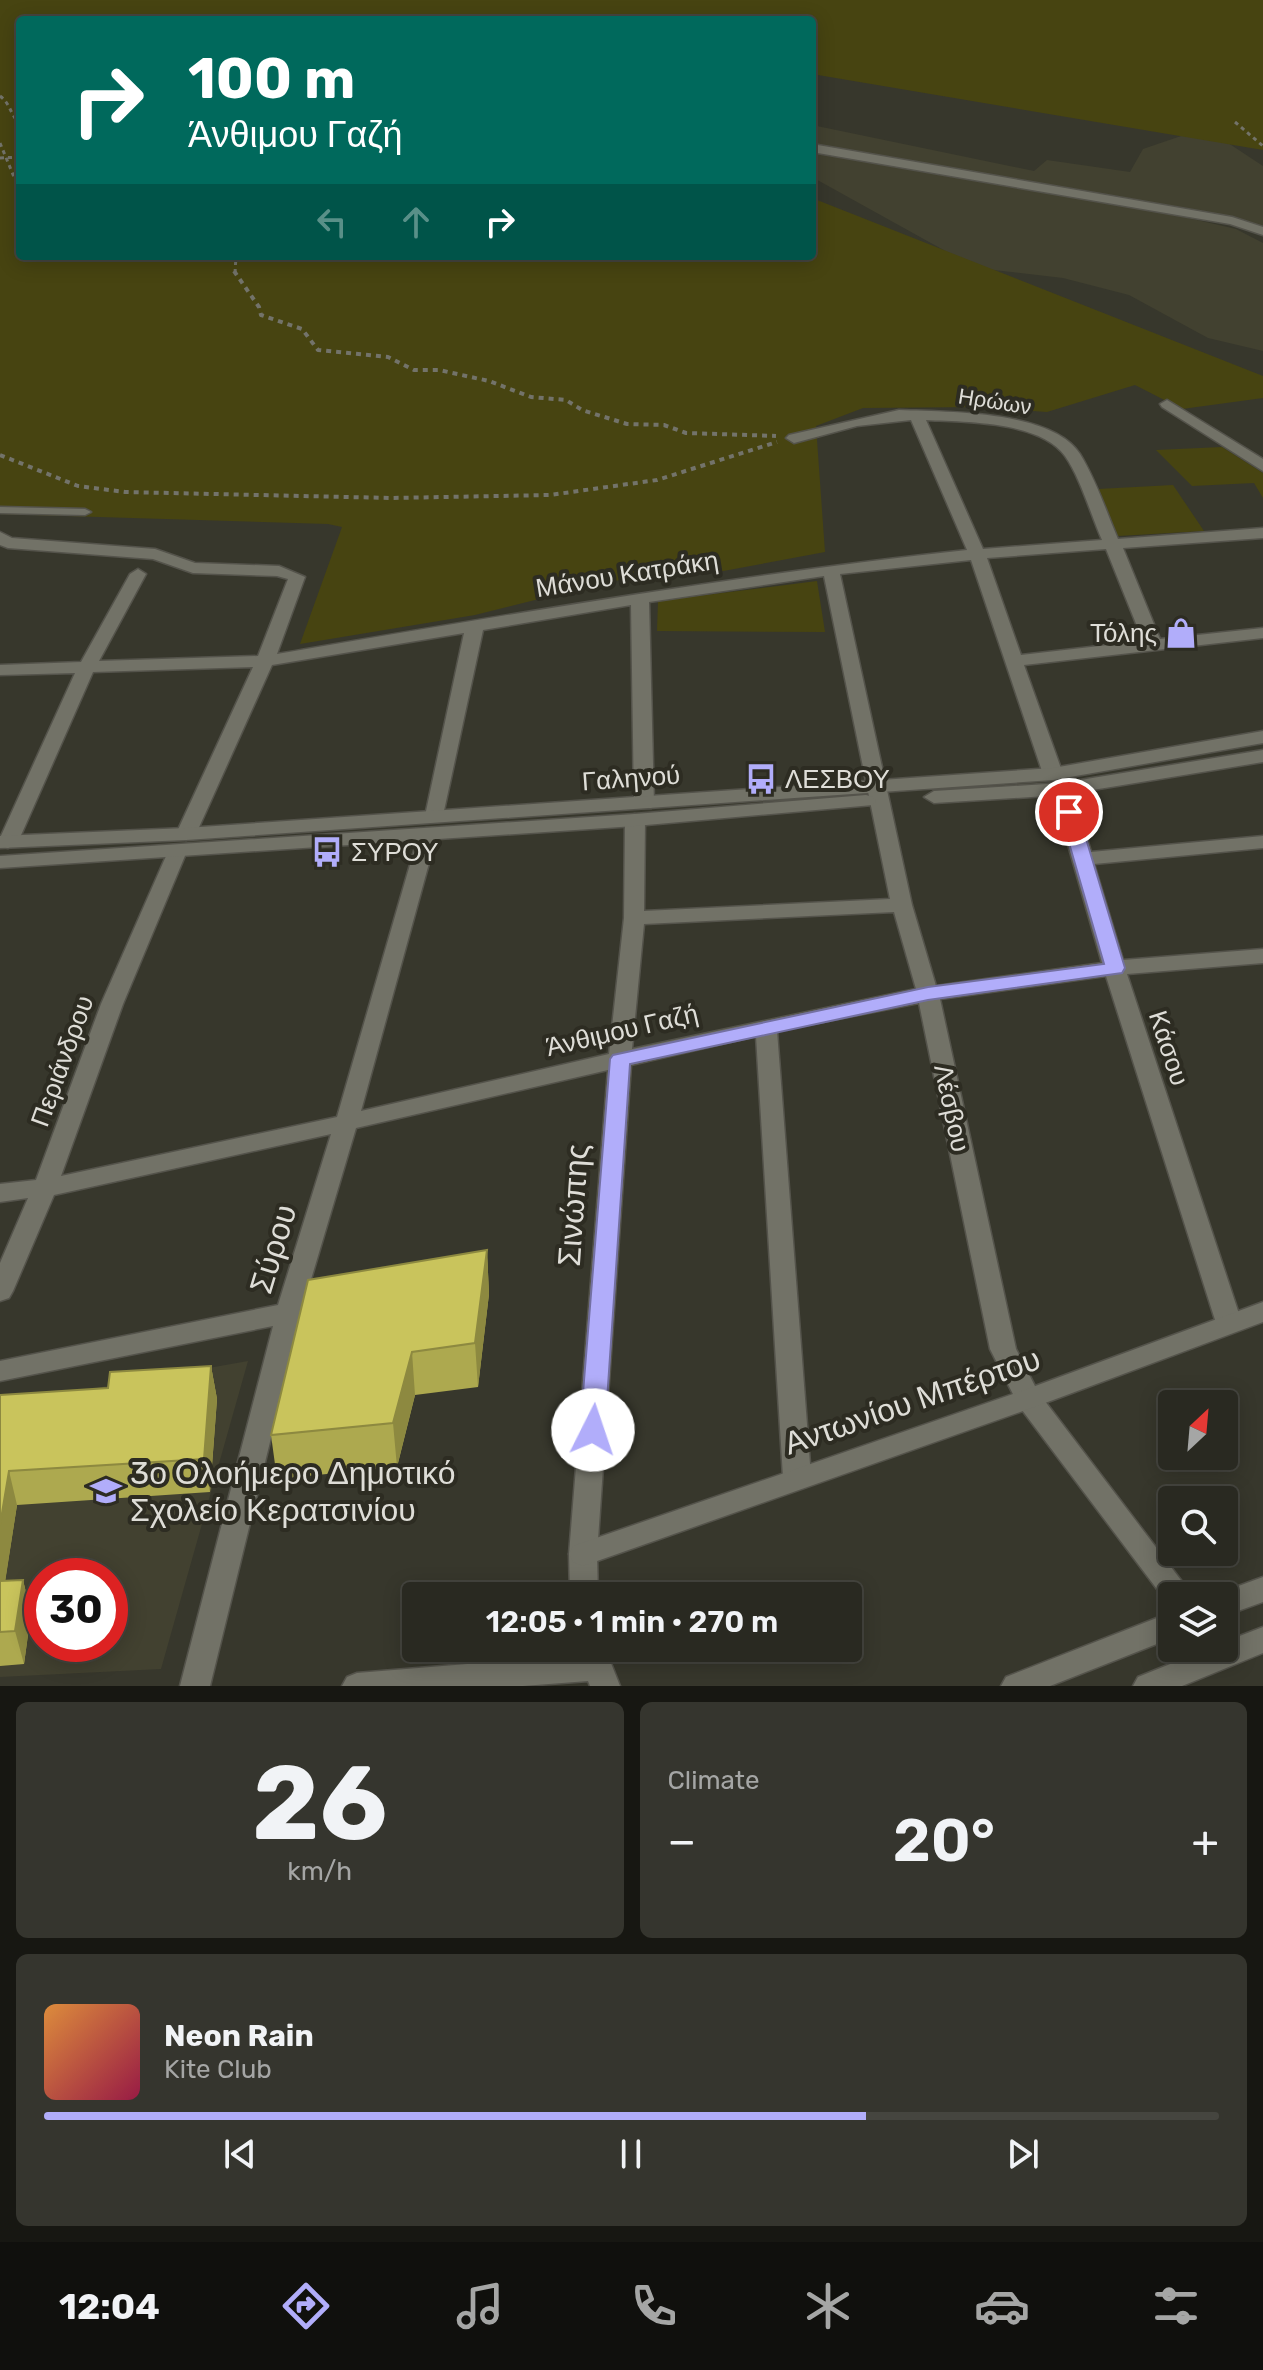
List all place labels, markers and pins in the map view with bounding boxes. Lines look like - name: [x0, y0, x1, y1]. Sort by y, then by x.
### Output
- shop icon: Τόλης: [1164, 616, 1198, 650]
- place label: Τόλης: [1090, 618, 1157, 649]
- bus stop icon: ΛΕΣΒΟΥ: [744, 762, 778, 796]
- place label: ΛΕΣΒΟΥ: [785, 764, 890, 795]
- pin: [1035, 778, 1103, 846]
- bus stop icon: ΣΥΡΟΥ: [310, 835, 344, 869]
- place label: ΣΥΡΟΥ: [351, 837, 438, 868]
- place label: 3ο Ολοήμερο Δημοτικό Σχολείο Κερατσινίου: [130, 1454, 456, 1529]
- school or university icon: 3ο Ολοήμερο Δημοτικό Σχολείο Κερατσινίου: [89, 1474, 123, 1508]

